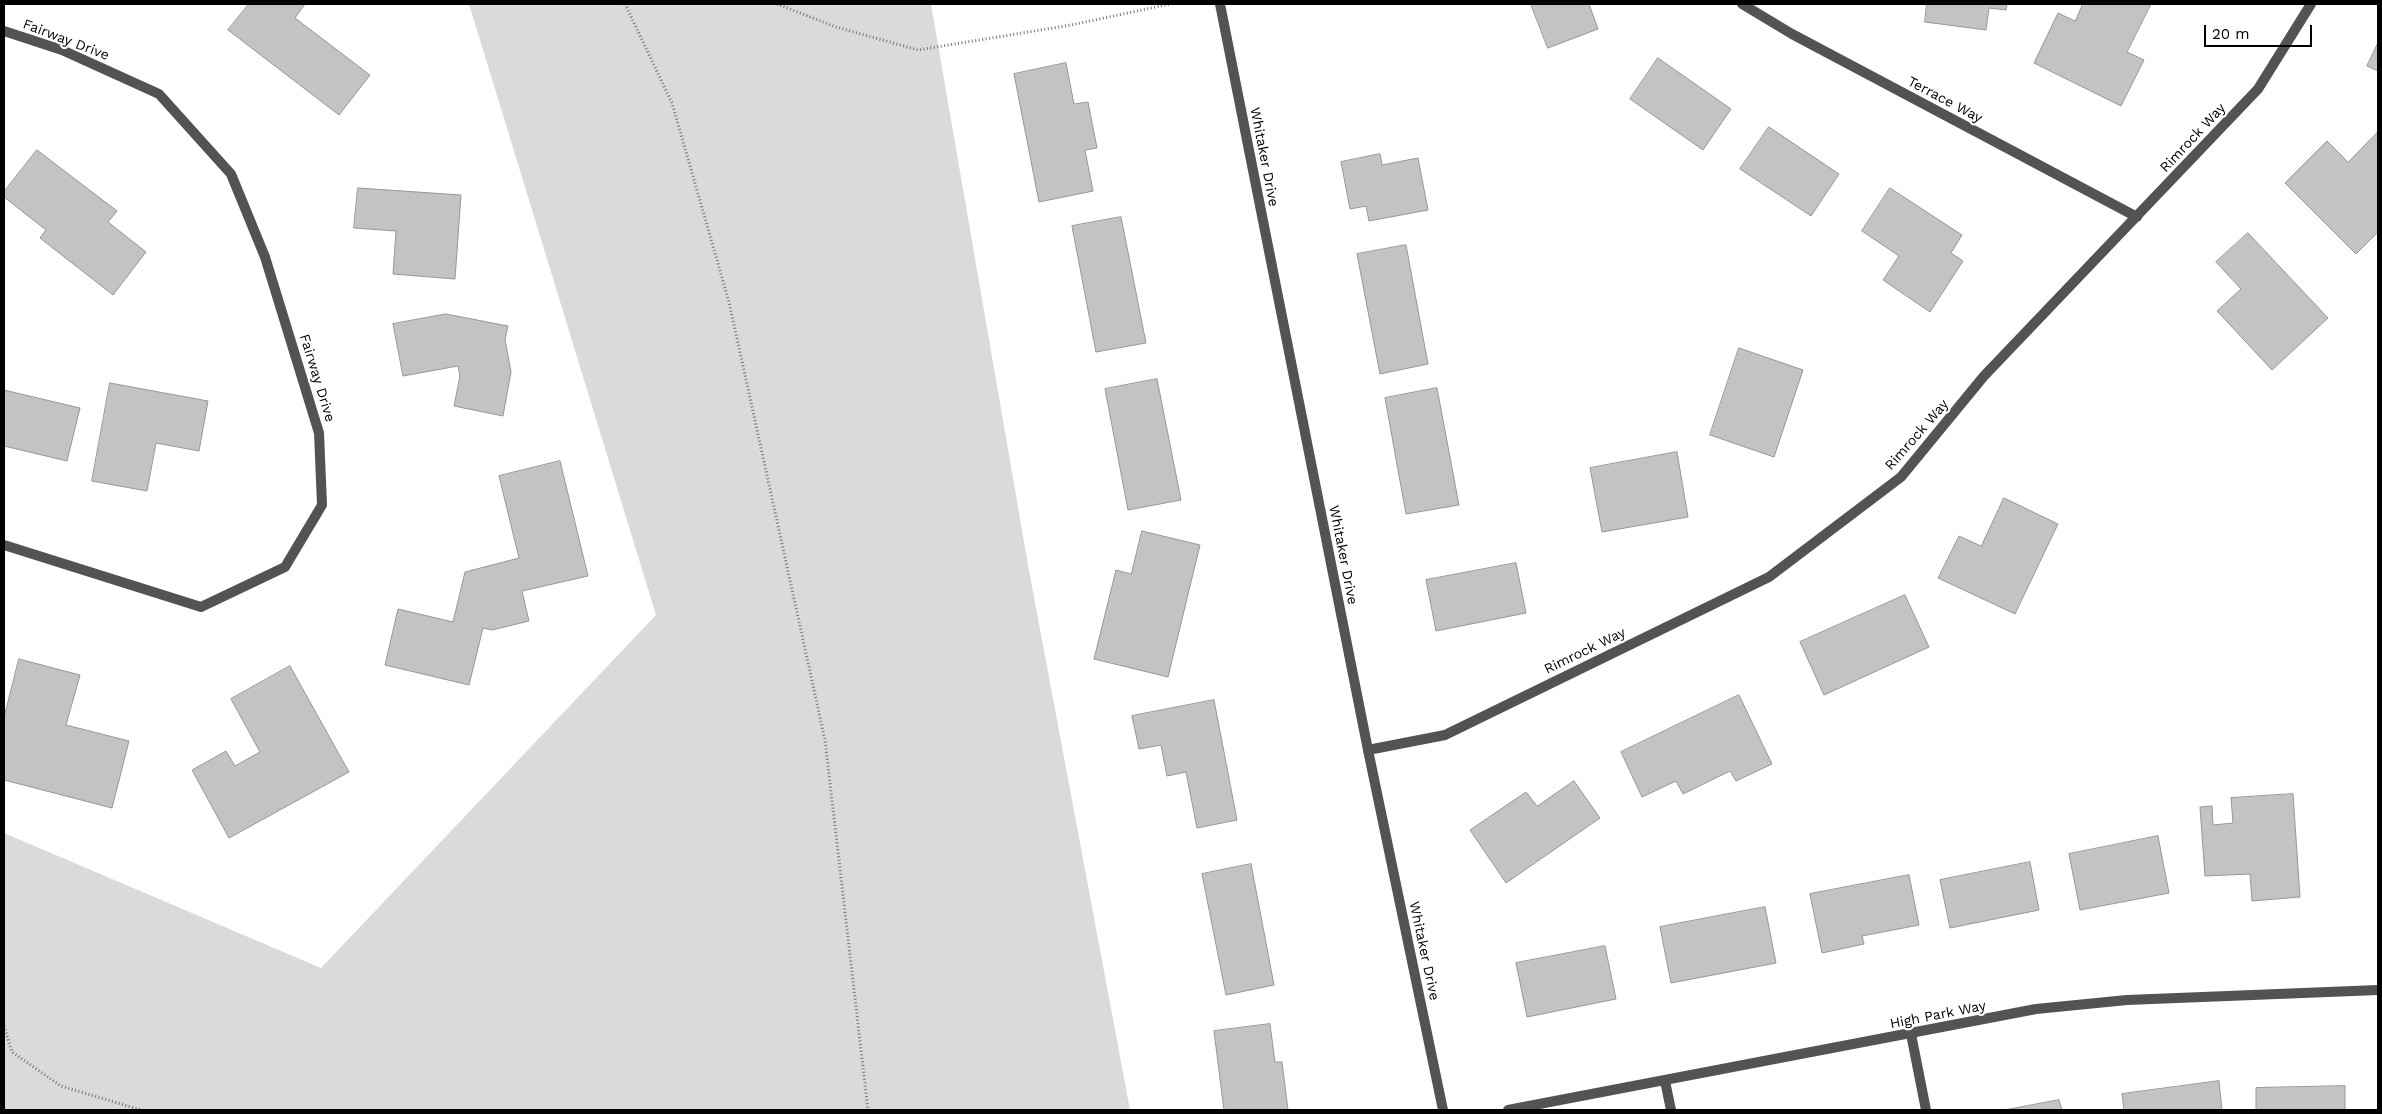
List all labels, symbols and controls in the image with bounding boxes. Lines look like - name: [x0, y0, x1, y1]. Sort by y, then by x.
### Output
- scale bar: [2207, 15, 2314, 47]
- street label: Fairway Drive: [20, 16, 112, 64]
- text: 20 m: [2212, 25, 2250, 43]
- street label: Terrace Way: [1905, 73, 1985, 127]
- street label: Rimrock Way: [2157, 100, 2229, 176]
- street label: Whitaker Drive: [1246, 106, 1282, 208]
- street label: Fairway Drive: [296, 332, 338, 424]
- street label: Rimrock Way: [1882, 396, 1952, 474]
- street label: Whitaker Drive: [1325, 504, 1361, 606]
- street label: Rimrock Way: [1542, 624, 1628, 678]
- street label: Whitaker Drive: [1405, 900, 1443, 1002]
- street label: High Park Way: [1889, 997, 1987, 1033]

